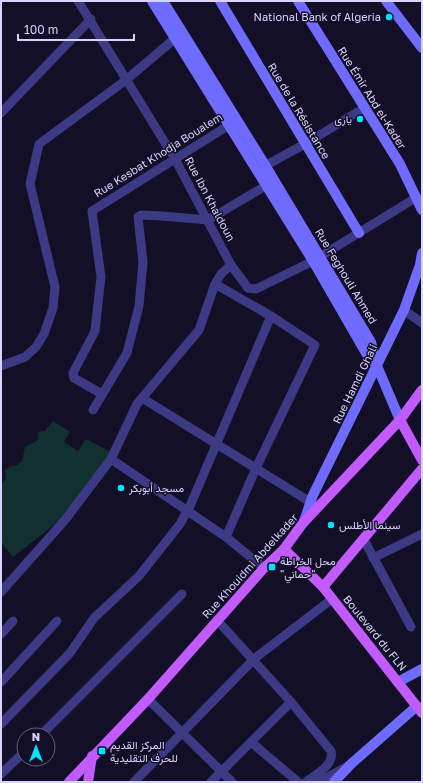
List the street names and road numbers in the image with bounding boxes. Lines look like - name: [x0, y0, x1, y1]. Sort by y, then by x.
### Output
- street label: Rue Émir Abd el-Kader: [336, 44, 410, 152]
- street label: Rue de la Résistance: [266, 60, 333, 161]
- street label: Rue Kesbat Khodja Boualem: [91, 110, 224, 199]
- street label: Rue Ibn Khaldoun: [183, 154, 238, 243]
- street label: Rue Feghouli Ahmed: [313, 226, 380, 326]
- street label: Rue Hamdi Ghali: [330, 342, 379, 426]
- street label: Rue Khouidmi Abdelkader: [199, 510, 301, 621]
- street label: Boulevard du FLN: [341, 592, 410, 673]

